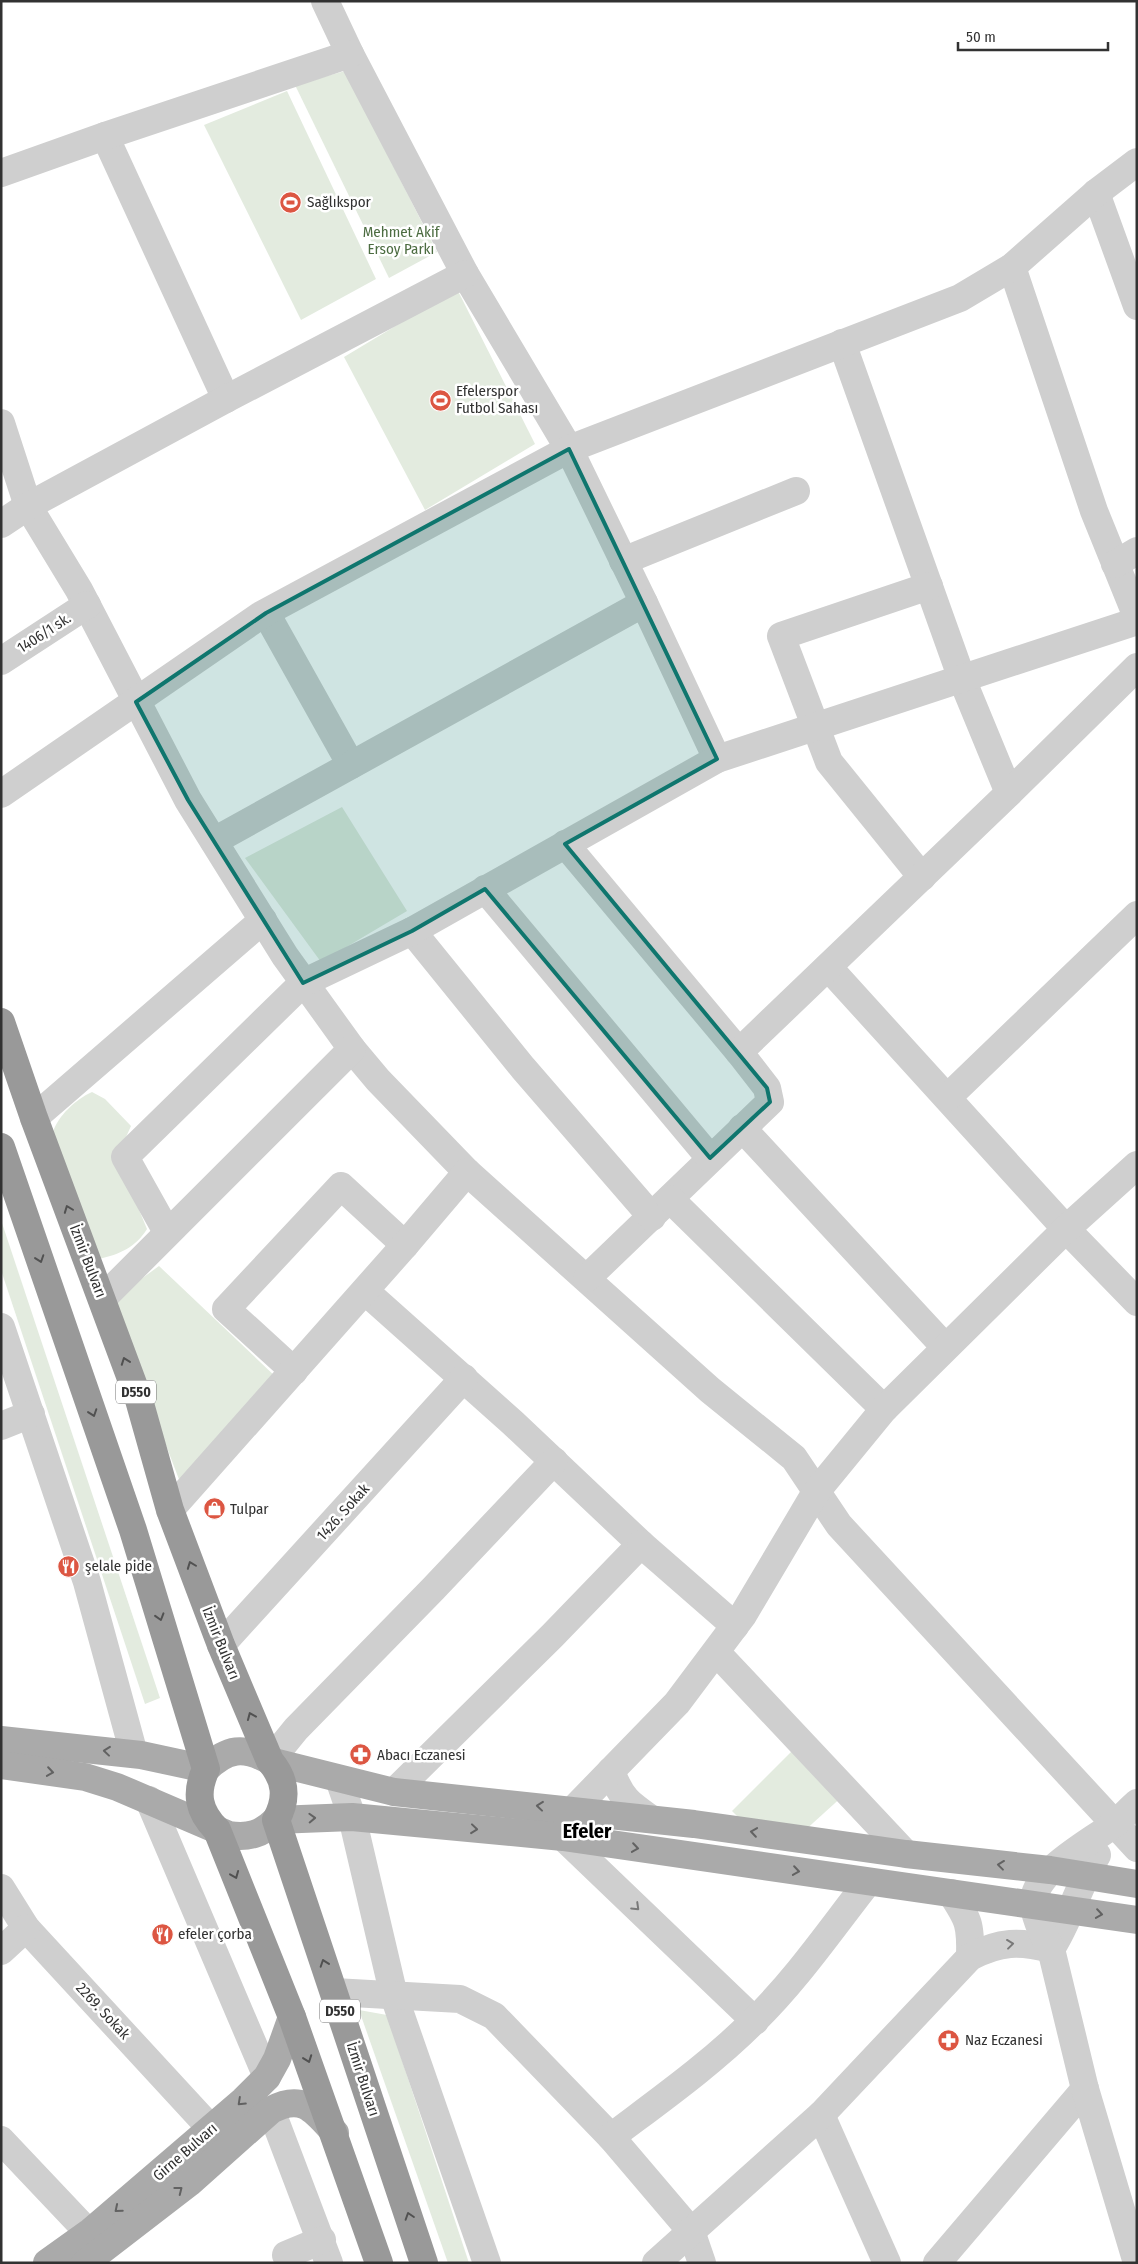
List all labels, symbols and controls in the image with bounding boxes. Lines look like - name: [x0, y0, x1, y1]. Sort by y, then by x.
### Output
- scale bar: [958, 20, 1108, 52]
- text: 50 m: [966, 28, 996, 46]
- sports icon: Sağlıkspor: [279, 190, 303, 214]
- place label: Sağlıkspor: [307, 193, 372, 211]
- park label: Mehmet Akif Ersoy Parkı: [363, 223, 441, 258]
- place label: Efelerspor Futbol Sahası: [456, 382, 538, 417]
- sports icon: Efelerspor Futbol Sahası: [428, 388, 452, 412]
- street label: 1406/1 sk.: [14, 609, 74, 657]
- one-way arrow: [64, 1205, 74, 1214]
- street label: İzmir Bulvarı: [66, 1222, 110, 1300]
- one-way arrow: [34, 1255, 44, 1263]
- one-way arrow: [121, 1357, 131, 1366]
- road number: D550: [116, 1380, 156, 1404]
- one-way arrow: [87, 1408, 97, 1417]
- street label: 1426. Sokak: [313, 1480, 373, 1544]
- shop icon: Tulpar: [202, 1497, 226, 1521]
- place label: Tulpar: [230, 1500, 269, 1518]
- restaurant icon: şelale pide: [57, 1554, 81, 1578]
- place label: şelale pide: [85, 1557, 152, 1575]
- one-way arrow: [187, 1562, 197, 1570]
- street label: İzmir Bulvarı: [198, 1604, 244, 1682]
- one-way arrow: [155, 1613, 165, 1621]
- one-way arrow: [247, 1712, 258, 1721]
- pharmacy icon: Abacı Eczanesi: [349, 1743, 373, 1767]
- one-way arrow: [102, 1746, 110, 1757]
- place label: Abacı Eczanesi: [377, 1746, 466, 1764]
- one-way arrow: [46, 1766, 54, 1777]
- one-way arrow: [536, 1801, 544, 1812]
- one-way arrow: [308, 1813, 316, 1824]
- district label: Efeler: [563, 1819, 612, 1843]
- one-way arrow: [470, 1823, 478, 1834]
- one-way arrow: [749, 1827, 757, 1838]
- one-way arrow: [631, 1842, 639, 1853]
- one-way arrow: [997, 1860, 1005, 1871]
- one-way arrow: [791, 1866, 800, 1876]
- one-way arrow: [229, 1870, 240, 1879]
- one-way arrow: [630, 1901, 639, 1910]
- one-way arrow: [1094, 1909, 1103, 1919]
- restaurant icon: efeler çorba: [150, 1922, 174, 1946]
- place label: efeler çorba: [178, 1925, 252, 1943]
- one-way arrow: [1006, 1939, 1014, 1950]
- one-way arrow: [320, 1959, 330, 1967]
- street label: 2269. Sokak: [72, 1979, 134, 2043]
- road number: D550: [320, 2000, 360, 2022]
- pharmacy icon: Naz Eczanesi: [937, 2028, 961, 2052]
- place label: Naz Eczanesi: [965, 2031, 1043, 2049]
- street label: İzmir Bulvarı: [343, 2040, 383, 2118]
- one-way arrow: [302, 2054, 312, 2063]
- one-way arrow: [238, 2097, 247, 2106]
- street label: Girne Bulvarı: [149, 2119, 221, 2185]
- one-way arrow: [174, 2187, 183, 2196]
- one-way arrow: [115, 2203, 124, 2212]
- one-way arrow: [405, 2213, 415, 2221]

